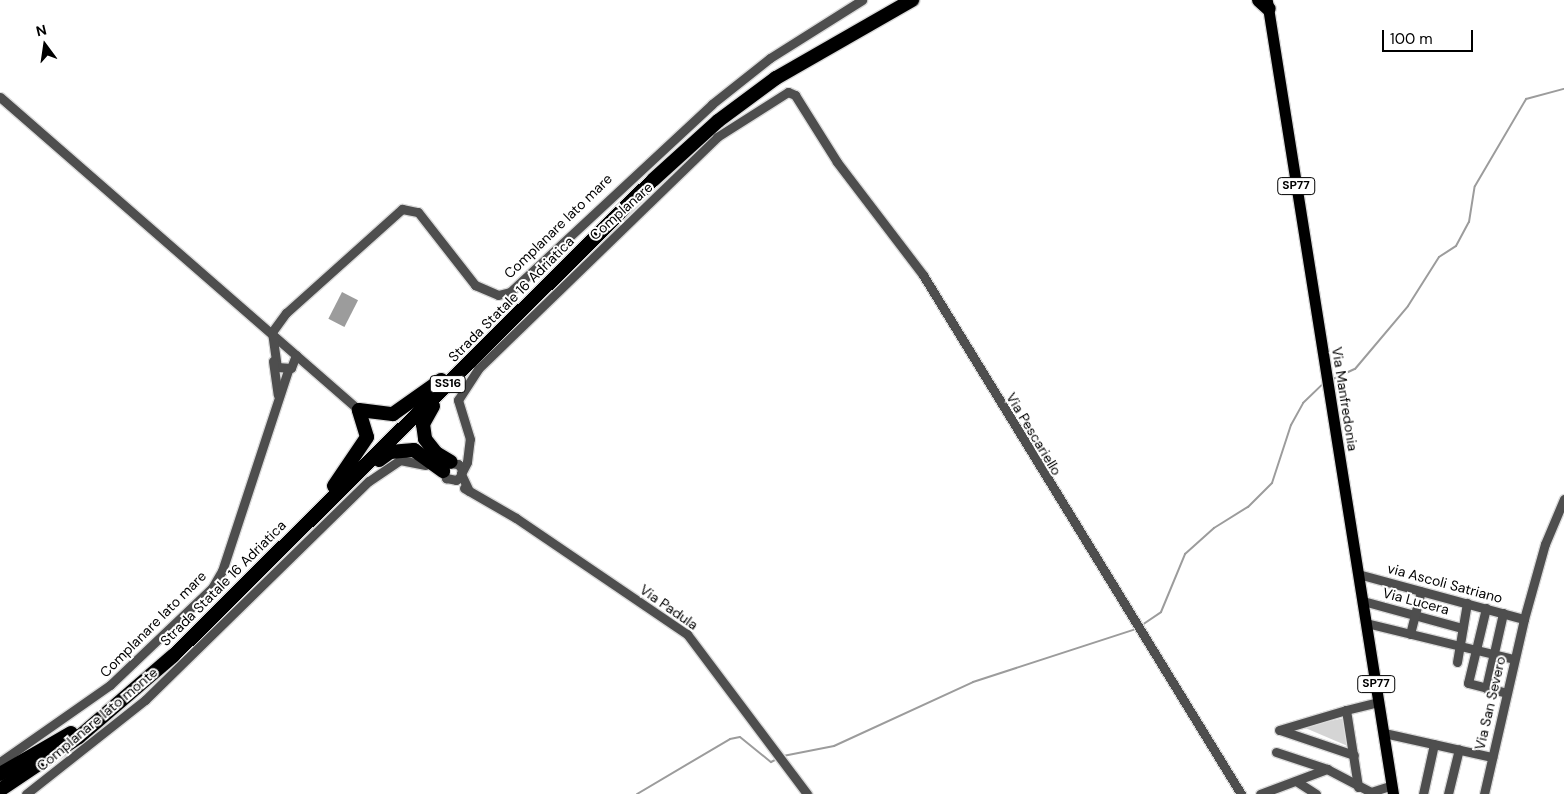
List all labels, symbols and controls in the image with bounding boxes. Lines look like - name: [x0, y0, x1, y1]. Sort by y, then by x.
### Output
- north arrow: [20, 20, 70, 70]
- text: N: [34, 20, 49, 40]
- scale bar: [1384, 20, 1475, 52]
- text: 100 m: [1390, 29, 1433, 49]
- street label: Complanare lato mare: [501, 170, 615, 282]
- road number: SP77: [1276, 177, 1316, 196]
- street label: Complanare: [586, 178, 656, 244]
- street label: Strada Statale 16 Adriatica: [445, 233, 577, 365]
- street label: Via Manfredonia: [1328, 346, 1362, 452]
- road number: SS16: [429, 374, 467, 394]
- street label: Via Pescariello: [1003, 390, 1065, 478]
- street label: Strada Statale 16 Adriatica: [157, 517, 289, 649]
- street label: via Ascoli Satriano: [1386, 560, 1504, 606]
- street label: Complanare lato mare: [96, 567, 210, 681]
- street label: Via Padula: [637, 581, 701, 633]
- street label: Via Lucera: [1381, 584, 1451, 618]
- street label: Via San Severo: [1471, 655, 1509, 751]
- street label: Complanare lato monte: [33, 664, 161, 774]
- road number: SP77: [1356, 674, 1396, 694]

